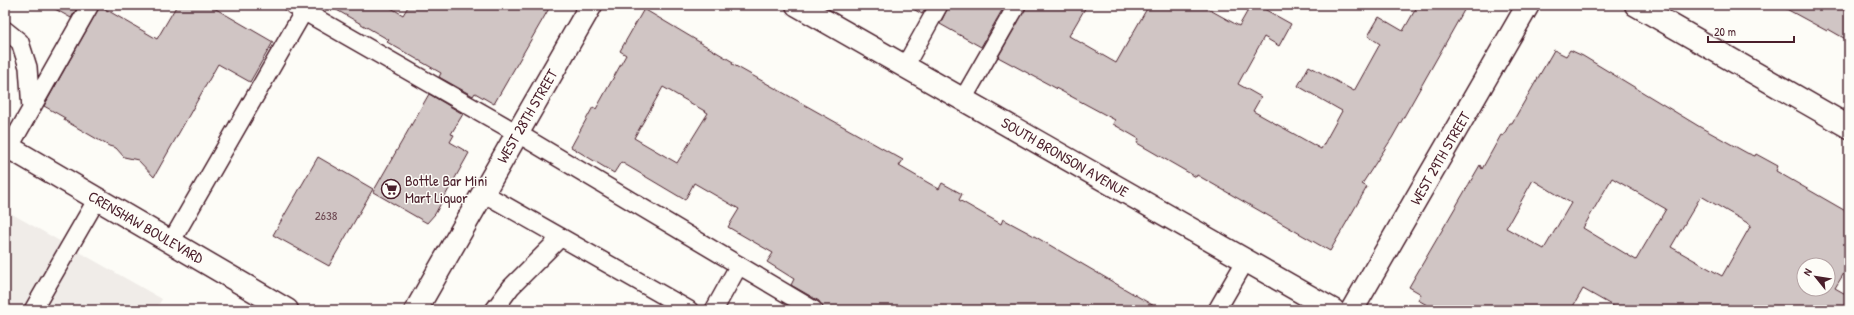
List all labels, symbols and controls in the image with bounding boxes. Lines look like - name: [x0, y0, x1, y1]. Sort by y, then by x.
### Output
- scale bar: [1708, 18, 1794, 44]
- text: 20 m: [1714, 23, 1736, 40]
- street label: WEST 28TH STREET: [492, 64, 563, 167]
- street label: WEST 29TH STREET: [1405, 107, 1476, 208]
- street label: SOUTH BRONSON AVENUE: [998, 112, 1133, 202]
- place label: Bottle Bar Mini Mart Liquor: [405, 170, 488, 208]
- supermarket icon: Bottle Bar Mini Mart Liquor: [380, 178, 402, 200]
- street label: CRENSHAW BOULEVARD: [85, 185, 208, 269]
- house number: 2638: [315, 206, 338, 224]
- north arrow: [1796, 257, 1836, 297]
- text: N: [1800, 266, 1815, 278]

